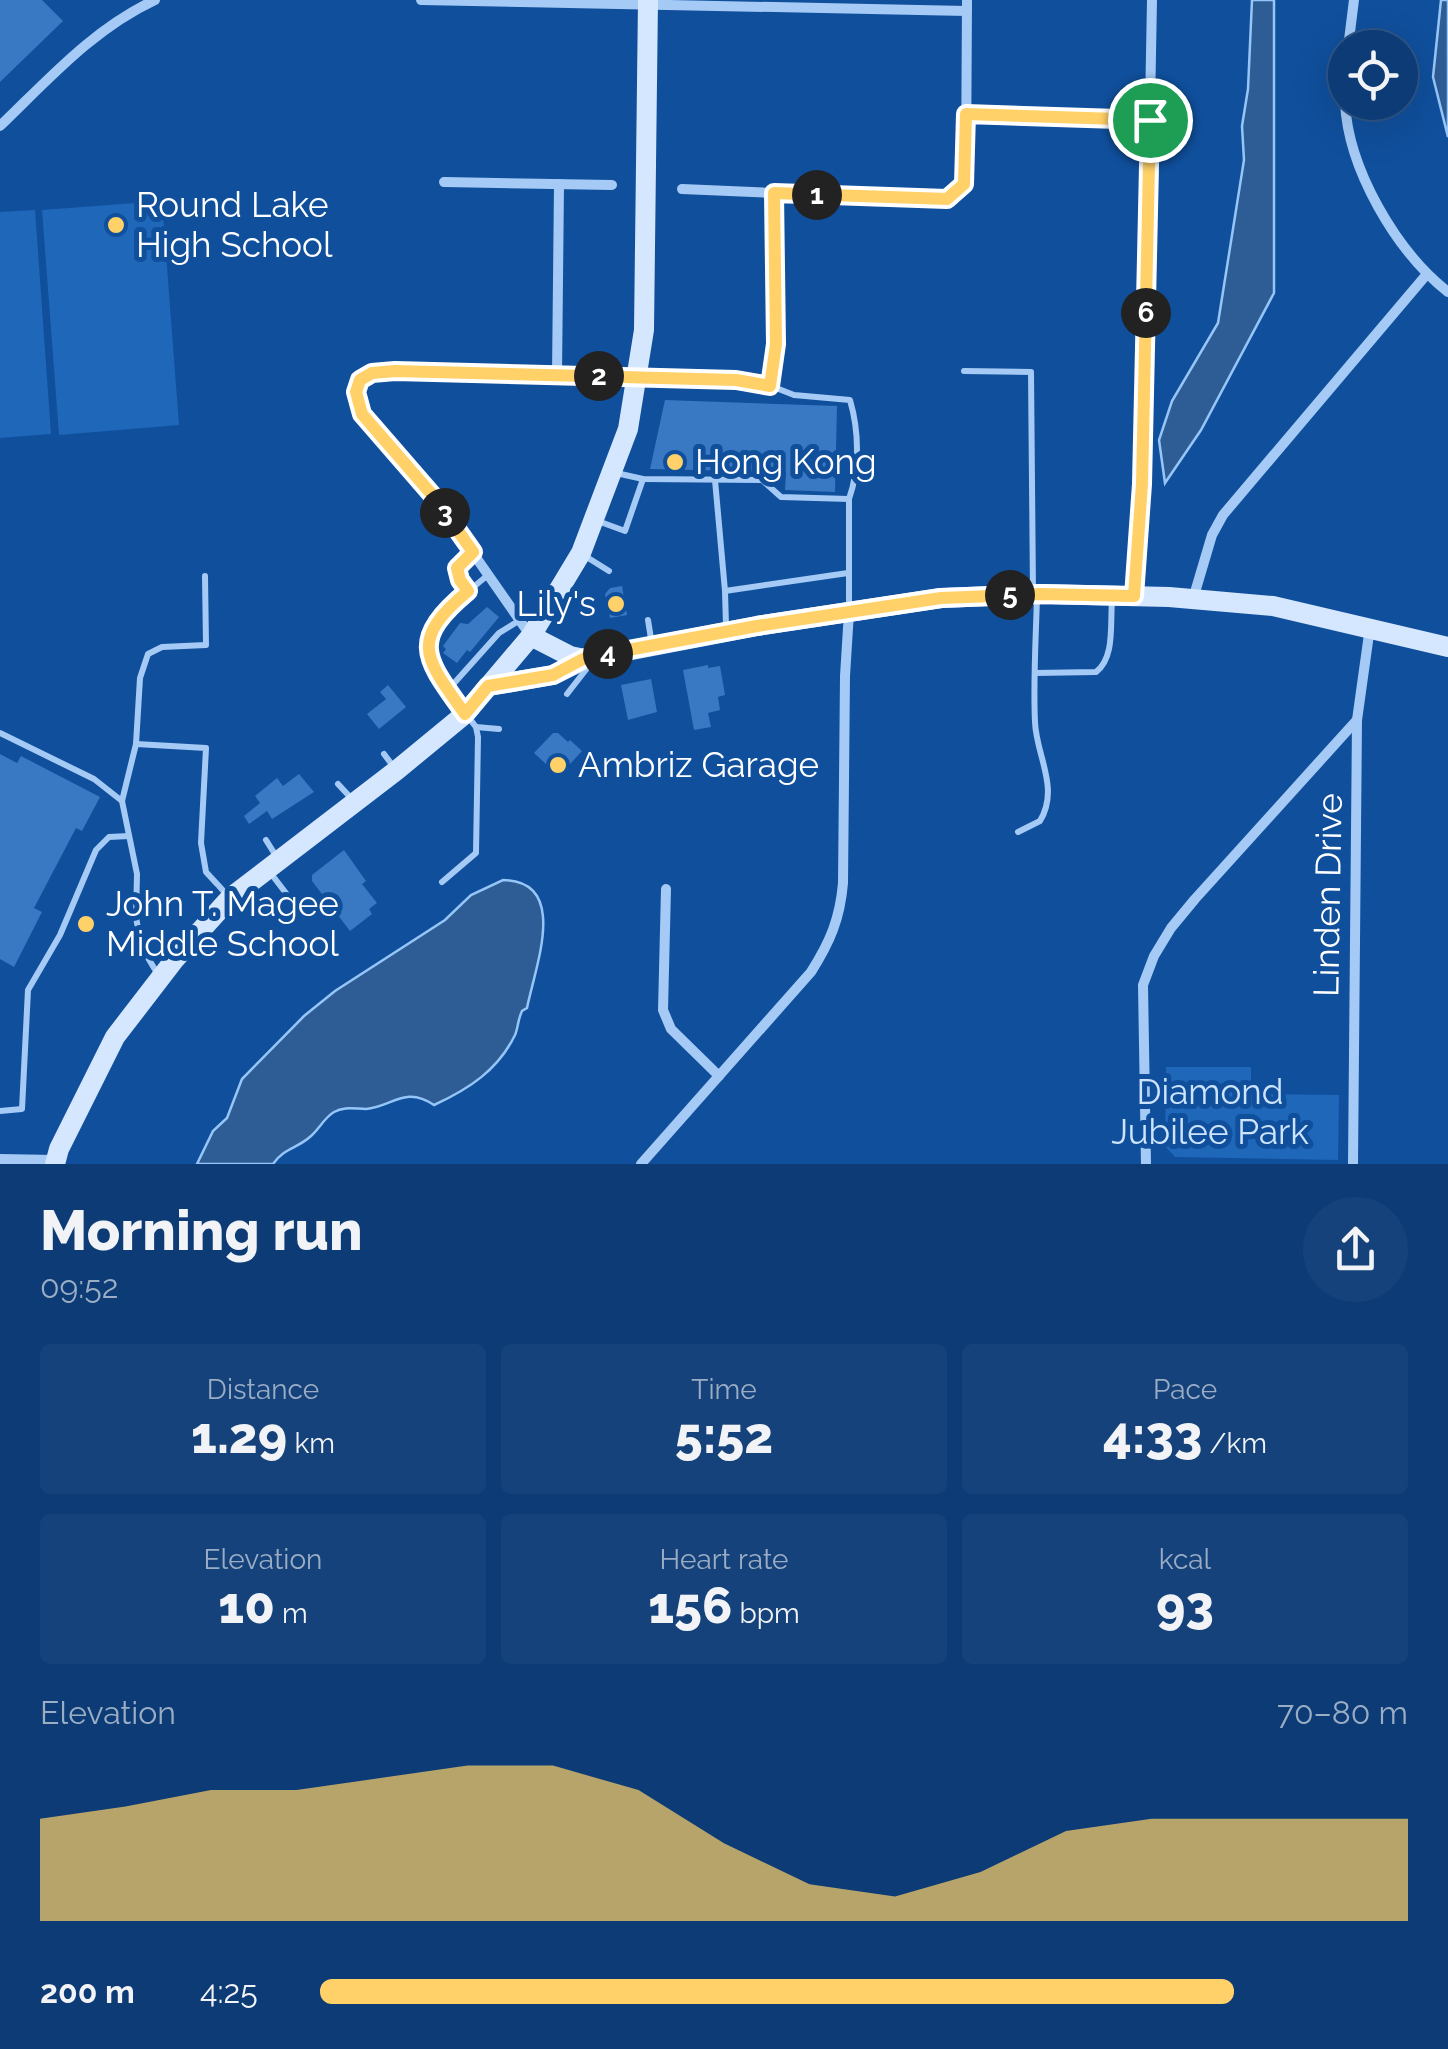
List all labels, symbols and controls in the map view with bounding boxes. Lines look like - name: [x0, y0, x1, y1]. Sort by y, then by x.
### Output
- map controls: [1328, 30, 1418, 120]
- button: locate: [1328, 30, 1418, 120]
- pin: [1108, 78, 1193, 163]
- icon: arrive: [1123, 93, 1178, 148]
- pin: 1: [792, 170, 842, 220]
- text: 1: [810, 178, 824, 211]
- place label: Round Lake High School: [136, 184, 333, 265]
- marker: Round Lake High School: [105, 214, 127, 236]
- pin: 6: [1121, 288, 1171, 338]
- text: 6: [1138, 296, 1155, 329]
- pin: 2: [574, 351, 624, 401]
- text: 2: [591, 359, 607, 392]
- place label: Hong Kong: [695, 441, 877, 482]
- marker: Hong Kong: [664, 451, 686, 473]
- pin: 3: [420, 488, 470, 538]
- text: 3: [437, 496, 453, 529]
- pin: 5: [985, 570, 1035, 620]
- text: 5: [1002, 578, 1018, 611]
- place label: Lily's: [517, 583, 596, 624]
- marker: Lily's: [605, 593, 627, 615]
- pin: 4: [583, 629, 633, 679]
- text: 4: [600, 637, 616, 670]
- place label: Ambriz Garage: [578, 744, 819, 785]
- marker: Ambriz Garage: [547, 754, 569, 776]
- street label: Linden Drive: [1305, 793, 1350, 997]
- place label: John T. Magee Middle School: [106, 883, 339, 964]
- marker: John T. Magee Middle School: [75, 913, 97, 935]
- park label: Diamond Jubilee Park: [1111, 1071, 1309, 1152]
- button: share: [1303, 1197, 1408, 1302]
- text: Morning run: [40, 1198, 363, 1263]
- text: 09:52: [40, 1268, 118, 1305]
- text: Distance: [207, 1373, 319, 1406]
- text: Time: [691, 1373, 757, 1406]
- text: Pace: [1153, 1373, 1217, 1406]
- text: 1.29: [191, 1406, 287, 1465]
- text: 5:52: [675, 1406, 773, 1465]
- text: 4:33: [1103, 1406, 1202, 1465]
- text: km: [287, 1427, 335, 1460]
- text: /km: [1202, 1427, 1267, 1460]
- text: Elevation: [204, 1543, 322, 1576]
- text: Heart rate: [660, 1543, 788, 1576]
- text: kcal: [1159, 1543, 1211, 1576]
- text: 10: [218, 1576, 275, 1635]
- text: 156: [648, 1576, 732, 1635]
- text: 93: [1156, 1576, 1214, 1635]
- text: m: [275, 1597, 308, 1630]
- text: bpm: [732, 1597, 800, 1630]
- text: Elevation: [40, 1694, 176, 1731]
- text: 70–80 m: [1277, 1694, 1408, 1731]
- text: 200 m: [40, 1973, 135, 2010]
- text: 4:25: [200, 1973, 258, 2010]

